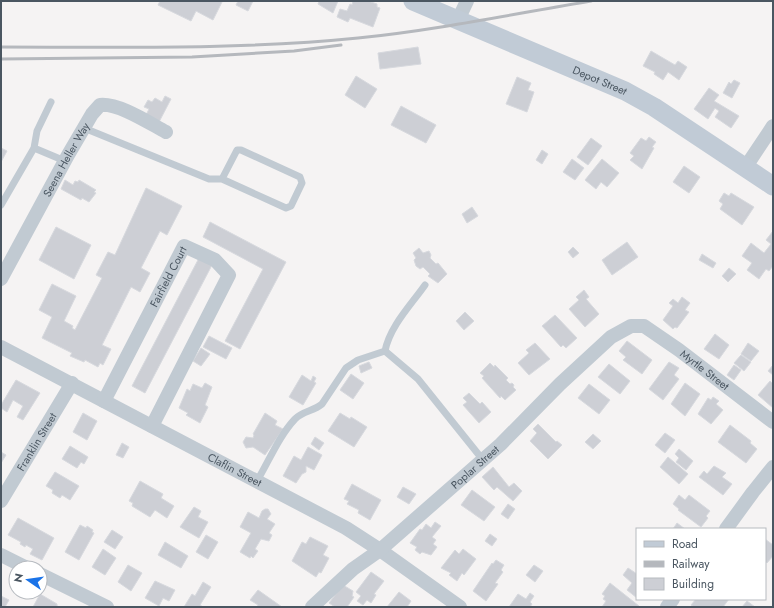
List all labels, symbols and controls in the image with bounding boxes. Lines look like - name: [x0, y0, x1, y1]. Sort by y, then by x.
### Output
- street label: Depot Street: [570, 62, 631, 99]
- street label: Seena Heller Way: [39, 119, 93, 200]
- street label: Fairfield Court: [146, 243, 191, 310]
- street label: Myrtle Street: [677, 346, 733, 394]
- street label: Franklin Street: [13, 409, 61, 474]
- street label: Poplar Street: [447, 441, 503, 492]
- street label: Claflin Street: [205, 449, 265, 491]
- legend: [636, 528, 766, 600]
- text: Road: [672, 535, 698, 553]
- text: Railway: [672, 555, 710, 573]
- north arrow: [8, 560, 48, 600]
- text: N: [9, 572, 27, 584]
- text: Building: [672, 575, 714, 593]

